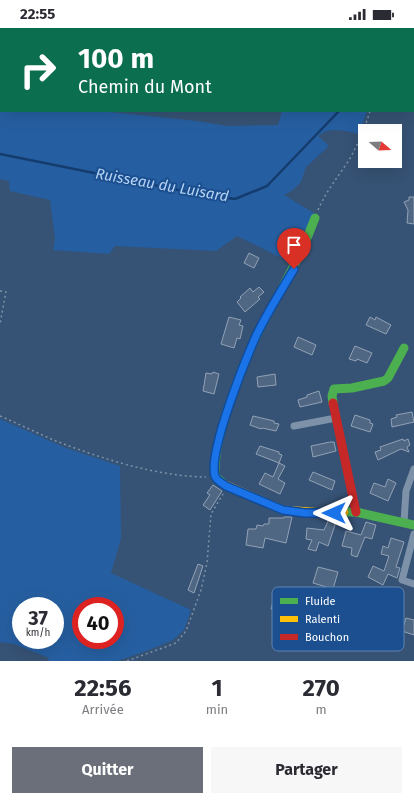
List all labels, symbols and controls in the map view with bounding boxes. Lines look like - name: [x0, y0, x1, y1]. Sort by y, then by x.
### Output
- text: 22:55: [20, 5, 55, 23]
- text: 100 m: [78, 42, 154, 75]
- icon: right: [12, 44, 64, 96]
- text: Chemin du Mont: [78, 76, 212, 98]
- north arrow: [358, 124, 402, 168]
- map controls: [358, 124, 402, 168]
- water label: Ruisseau du Luisard: [94, 164, 230, 206]
- pin: [277, 228, 311, 269]
- icon: arrive: [283, 234, 305, 256]
- position arrow: [313, 492, 355, 534]
- legend: [272, 587, 404, 651]
- text: Fluide: [305, 595, 336, 608]
- speed limit sign: 40: [72, 597, 124, 649]
- text: 37: [28, 606, 48, 630]
- text: Ralenti: [305, 613, 340, 626]
- text: km/h: [26, 627, 50, 639]
- text: Bouchon: [305, 631, 349, 644]
- text: 22:56: [74, 674, 131, 702]
- text: 1: [211, 674, 223, 702]
- text: 270: [303, 674, 340, 702]
- text: Arrivée: [82, 702, 124, 717]
- text: min: [206, 702, 228, 717]
- text: m: [316, 702, 327, 717]
- button: Quitter: [12, 747, 203, 793]
- button: Partager: [211, 747, 402, 793]

